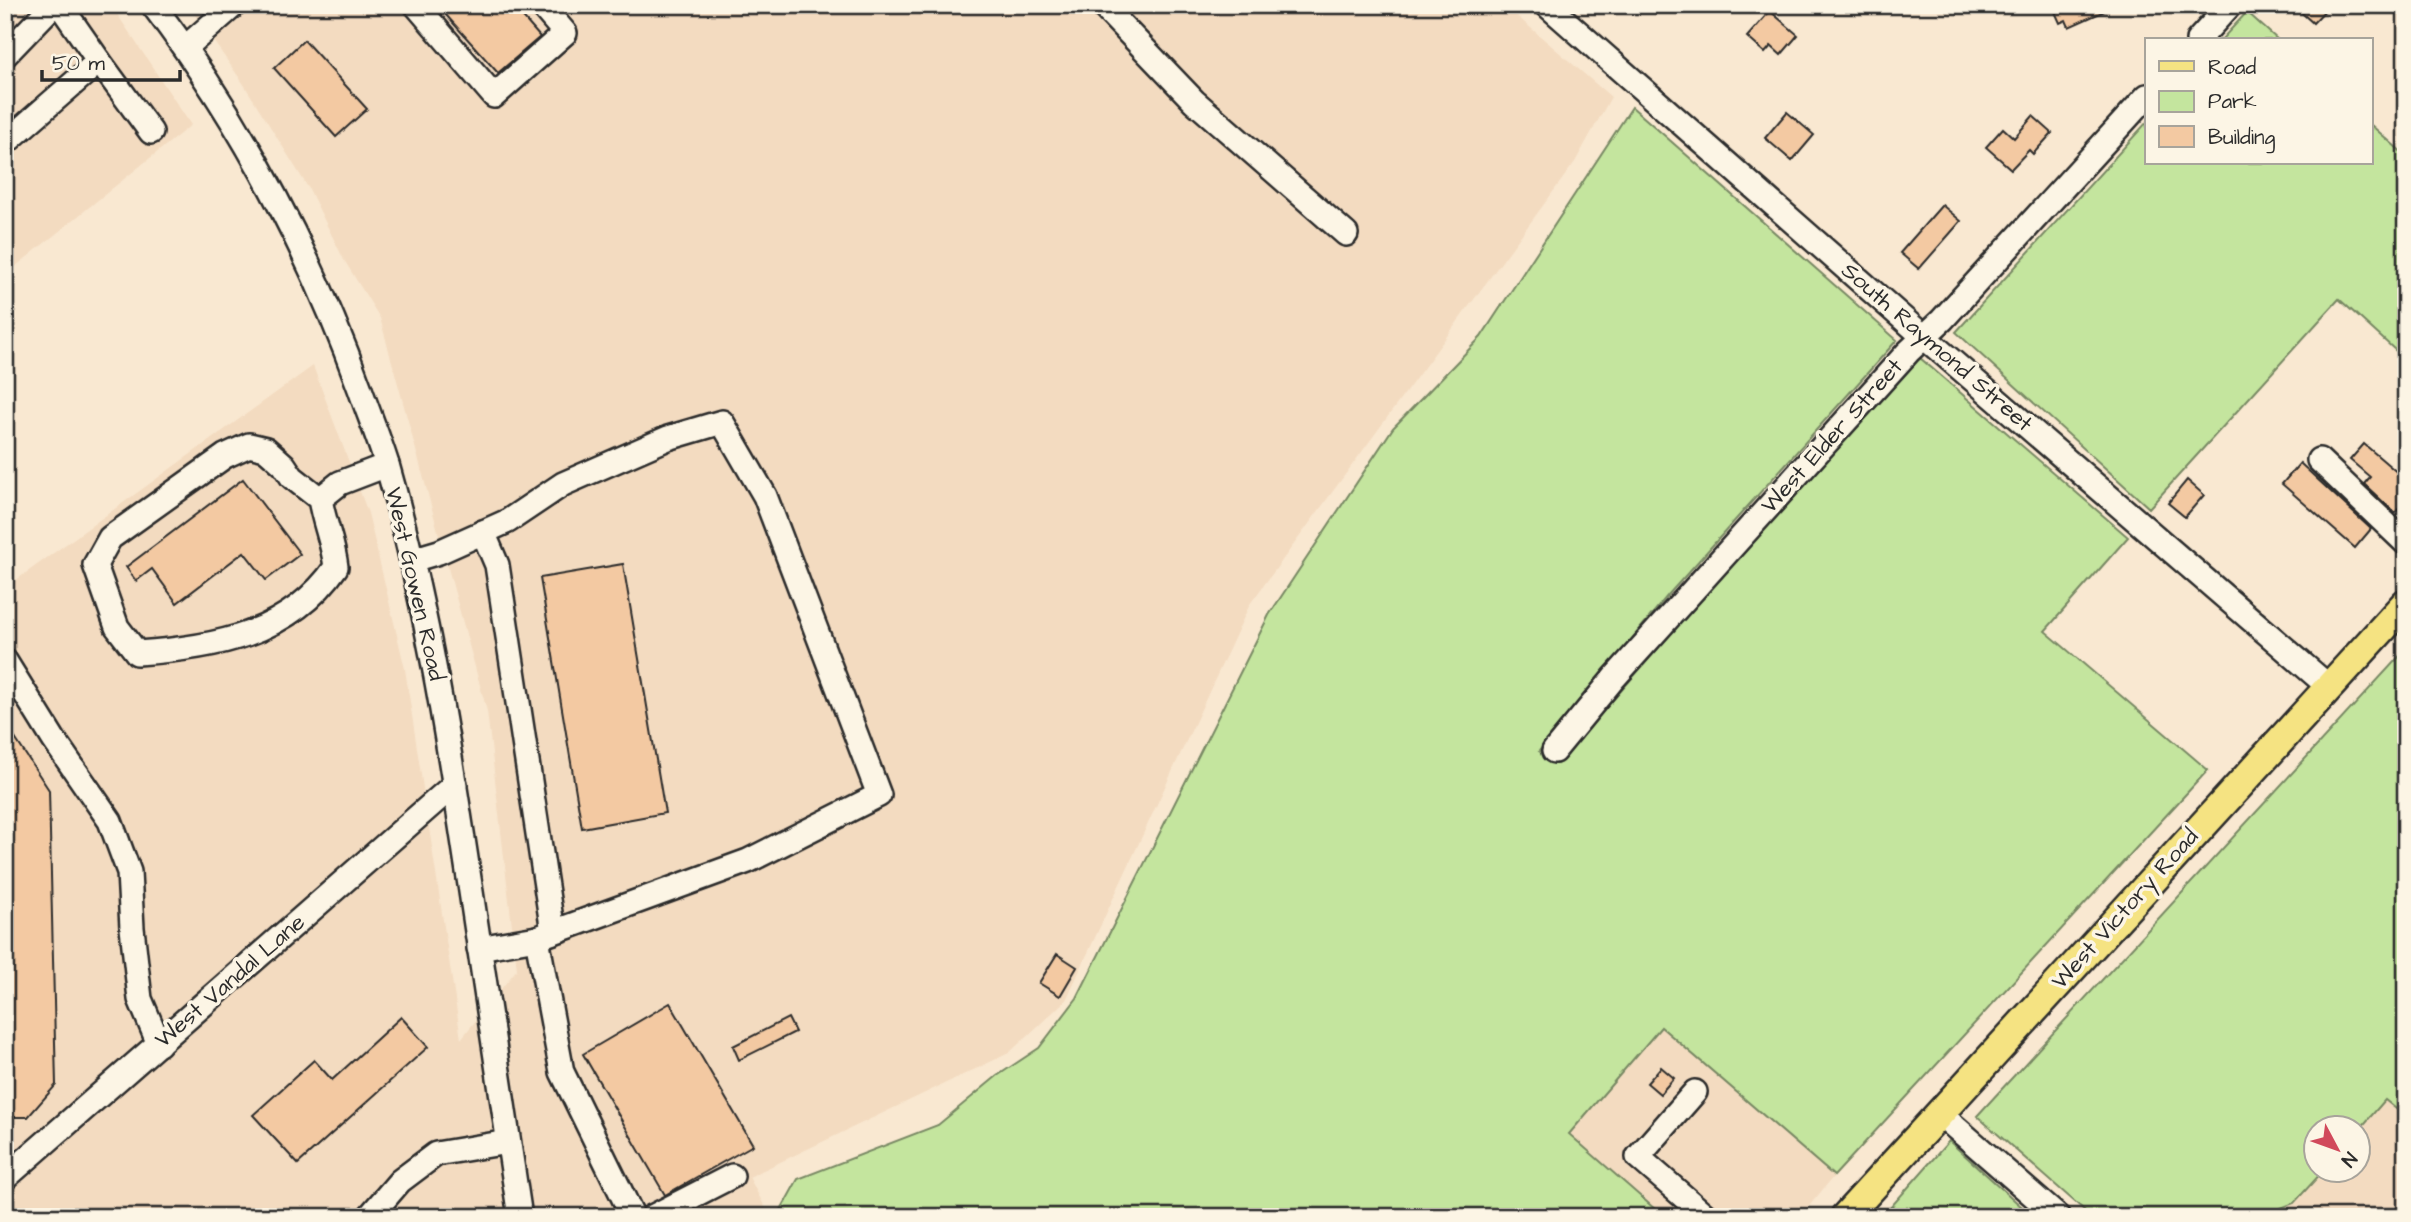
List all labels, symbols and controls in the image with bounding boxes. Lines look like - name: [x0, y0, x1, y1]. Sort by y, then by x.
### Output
- scale bar: [42, 38, 180, 82]
- legend: [2145, 38, 2372, 164]
- text: 50 m: [52, 49, 106, 78]
- text: Road: [2208, 53, 2256, 82]
- text: Park: [2208, 87, 2257, 116]
- text: Building: [2208, 123, 2276, 154]
- street label: South Raymond Street: [1834, 255, 2040, 440]
- street label: West Elder Street: [1754, 351, 1911, 520]
- street label: West Gowen Road: [377, 484, 453, 684]
- street label: West Victory Road: [2044, 822, 2207, 997]
- street label: West Vandal Lane: [148, 907, 312, 1055]
- north arrow: [2302, 1114, 2372, 1184]
- text: N: [2335, 1146, 2363, 1173]

